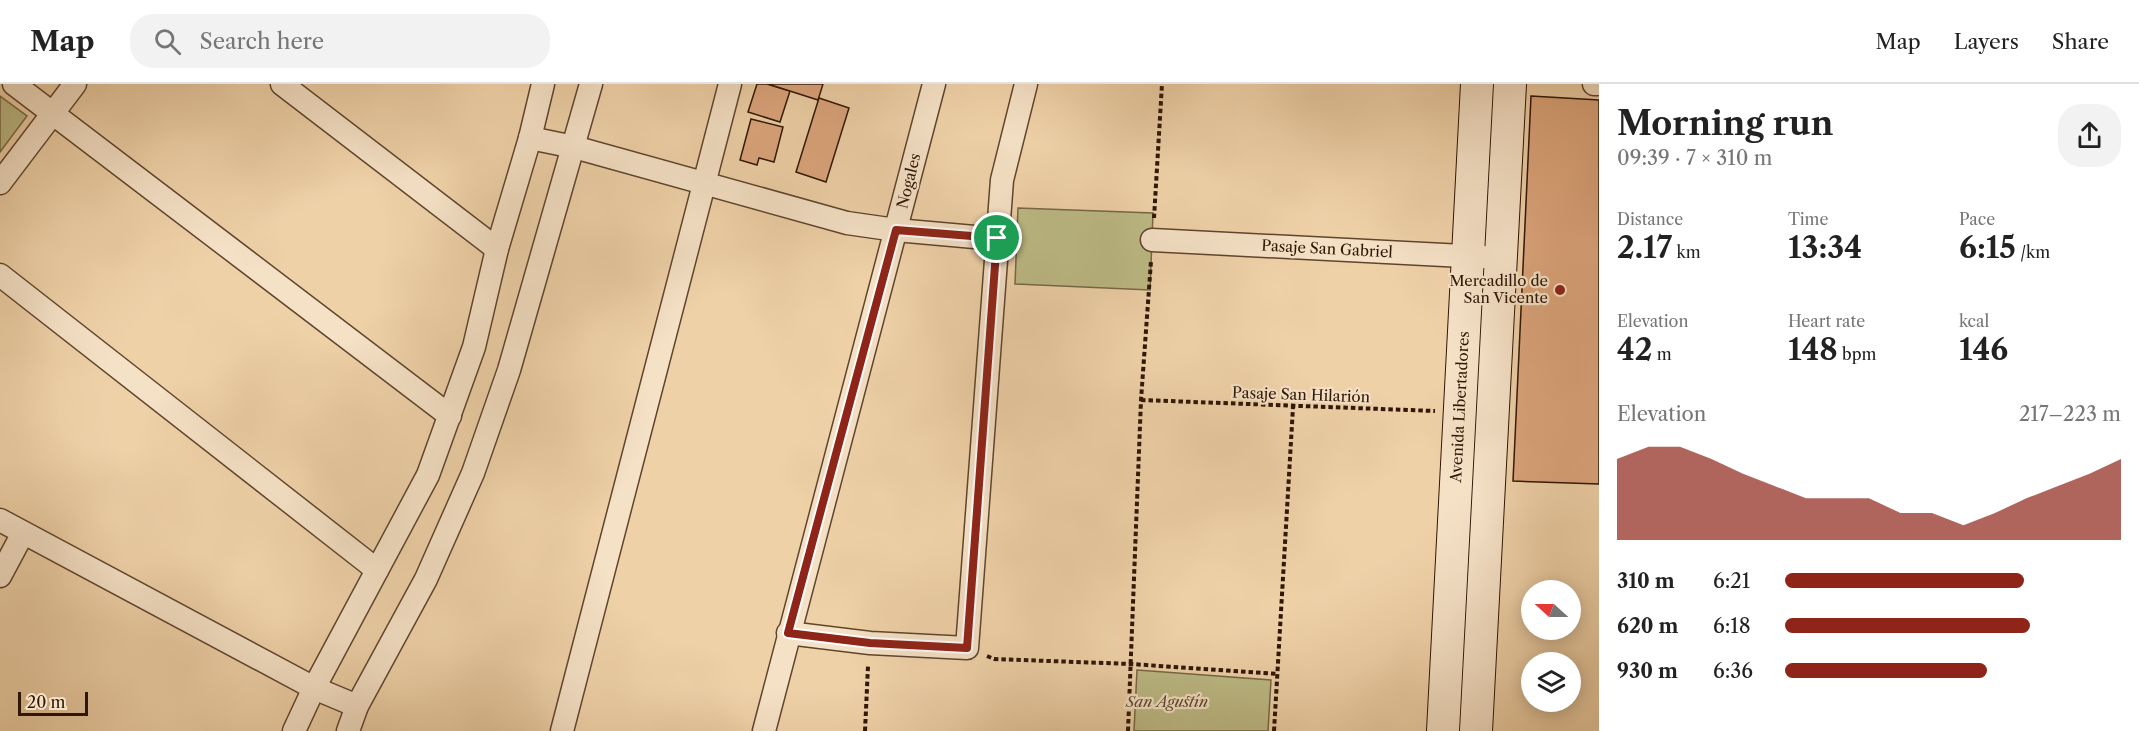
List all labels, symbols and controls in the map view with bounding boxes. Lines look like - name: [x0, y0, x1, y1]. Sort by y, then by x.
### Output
- search box: [130, 14, 550, 68]
- text: Map: [30, 24, 94, 58]
- icon: search: [151, 25, 184, 58]
- text: Search here: [199, 28, 324, 55]
- text: Map: [1876, 29, 1921, 54]
- text: Layers: [1954, 29, 2019, 54]
- text: Share: [2052, 29, 2109, 54]
- text: Morning run: [1617, 103, 1833, 144]
- button: share: [2058, 104, 2121, 167]
- text: 09:39 · 7 × 310 m: [1617, 146, 1772, 170]
- street label: Nogales: [892, 151, 925, 211]
- text: Distance: [1617, 209, 1683, 229]
- text: Time: [1788, 209, 1828, 229]
- text: Pace: [1959, 209, 1995, 229]
- pin: [971, 212, 1022, 263]
- icon: arrive: [980, 221, 1013, 254]
- text: 2.17: [1617, 229, 1672, 266]
- text: 13:34: [1788, 229, 1862, 266]
- text: 6:15: [1959, 229, 2016, 266]
- street label: Pasaje San Gabriel: [1261, 236, 1394, 261]
- text: km: [1672, 242, 1701, 262]
- text: /km: [2016, 242, 2050, 262]
- place label: Mercadillo de San Vicente: [1450, 271, 1548, 307]
- marker: Mercadillo de San Vicente: [1553, 283, 1567, 297]
- text: Elevation: [1617, 311, 1688, 331]
- text: Heart rate: [1788, 311, 1865, 331]
- text: kcal: [1959, 311, 1989, 331]
- street label: Avenida Libertadores: [1446, 331, 1473, 484]
- text: 42: [1617, 331, 1653, 368]
- text: 148: [1788, 331, 1838, 368]
- text: 146: [1959, 331, 2008, 368]
- text: m: [1653, 344, 1672, 364]
- text: bpm: [1838, 344, 1876, 364]
- street label: Pasaje San Hilarión: [1232, 383, 1371, 406]
- text: Elevation: [1617, 402, 1706, 426]
- text: 217–223 m: [2019, 402, 2121, 426]
- text: 310 m: [1617, 569, 1675, 593]
- text: 6:21: [1713, 569, 1750, 593]
- north arrow: [1521, 580, 1581, 640]
- map controls: [1521, 580, 1581, 712]
- text: 620 m: [1617, 614, 1678, 638]
- text: 6:18: [1713, 614, 1751, 638]
- button: layers: [1521, 652, 1581, 712]
- text: 930 m: [1617, 659, 1678, 683]
- text: 6:36: [1713, 659, 1753, 683]
- scale bar: [18, 689, 88, 716]
- text: 20 m: [27, 692, 66, 712]
- park label: San Agustín: [1125, 692, 1208, 711]

